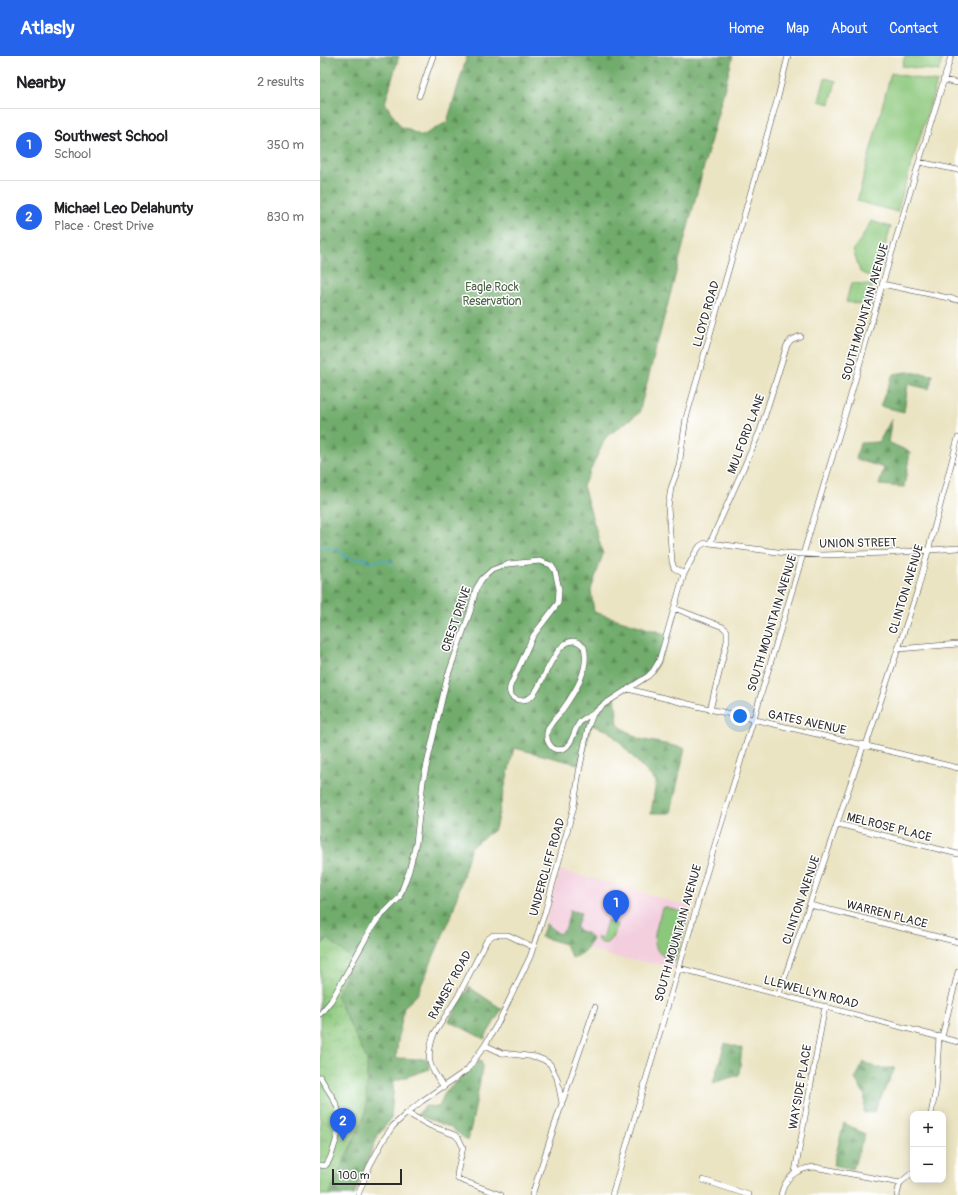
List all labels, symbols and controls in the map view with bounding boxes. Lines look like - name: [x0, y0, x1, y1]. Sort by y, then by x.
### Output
- text: Atlasly: [20, 16, 74, 40]
- text: Home: [729, 20, 764, 37]
- text: Map: [786, 20, 809, 37]
- text: About: [831, 20, 867, 37]
- text: Contact: [889, 20, 938, 37]
- text: Nearby: [16, 72, 65, 93]
- text: 2 results: [257, 74, 304, 90]
- text: Southwest School: [54, 127, 168, 146]
- text: 1: [26, 137, 32, 153]
- text: 350 m: [266, 137, 304, 153]
- text: School: [54, 146, 91, 162]
- text: Michael Leo Delahunty: [54, 199, 193, 218]
- text: 2: [25, 209, 33, 225]
- text: 830 m: [267, 209, 304, 225]
- text: Place · Crest Drive: [54, 218, 154, 234]
- street label: SOUTH MOUNTAIN AVENUE: [839, 242, 892, 383]
- street label: LLOYD ROAD: [690, 279, 723, 349]
- park label: Eagle Rock Reservation: [462, 280, 522, 309]
- street label: MULFORD LANE: [724, 392, 769, 476]
- street label: UNION STREET: [819, 535, 897, 552]
- street label: CLINTON AVENUE: [886, 543, 927, 636]
- street label: SOUTH MOUNTAIN AVENUE: [745, 553, 800, 693]
- street label: CREST DRIVE: [438, 585, 475, 654]
- your location: [730, 706, 750, 726]
- street label: GATES AVENUE: [766, 707, 847, 738]
- street label: MELROSE PLACE: [845, 810, 933, 845]
- street label: UNDERCLIFF ROAD: [526, 816, 569, 918]
- street label: CLINTON AVENUE: [779, 854, 824, 947]
- street label: SOUTH MOUNTAIN AVENUE: [652, 863, 705, 1004]
- pin: 1: [603, 890, 629, 923]
- street label: WARREN PLACE: [845, 897, 929, 932]
- street label: RAMSEY ROAD: [425, 948, 476, 1022]
- street label: LLEWELLYN ROAD: [762, 973, 860, 1012]
- street label: WAYSIDE PLACE: [786, 1043, 815, 1131]
- pin: 2: [330, 1108, 356, 1141]
- map controls: [910, 1111, 946, 1183]
- button: +: [910, 1111, 946, 1147]
- button: −: [910, 1147, 946, 1183]
- scale bar: [332, 1167, 402, 1186]
- text: 100 m: [338, 1169, 369, 1182]

